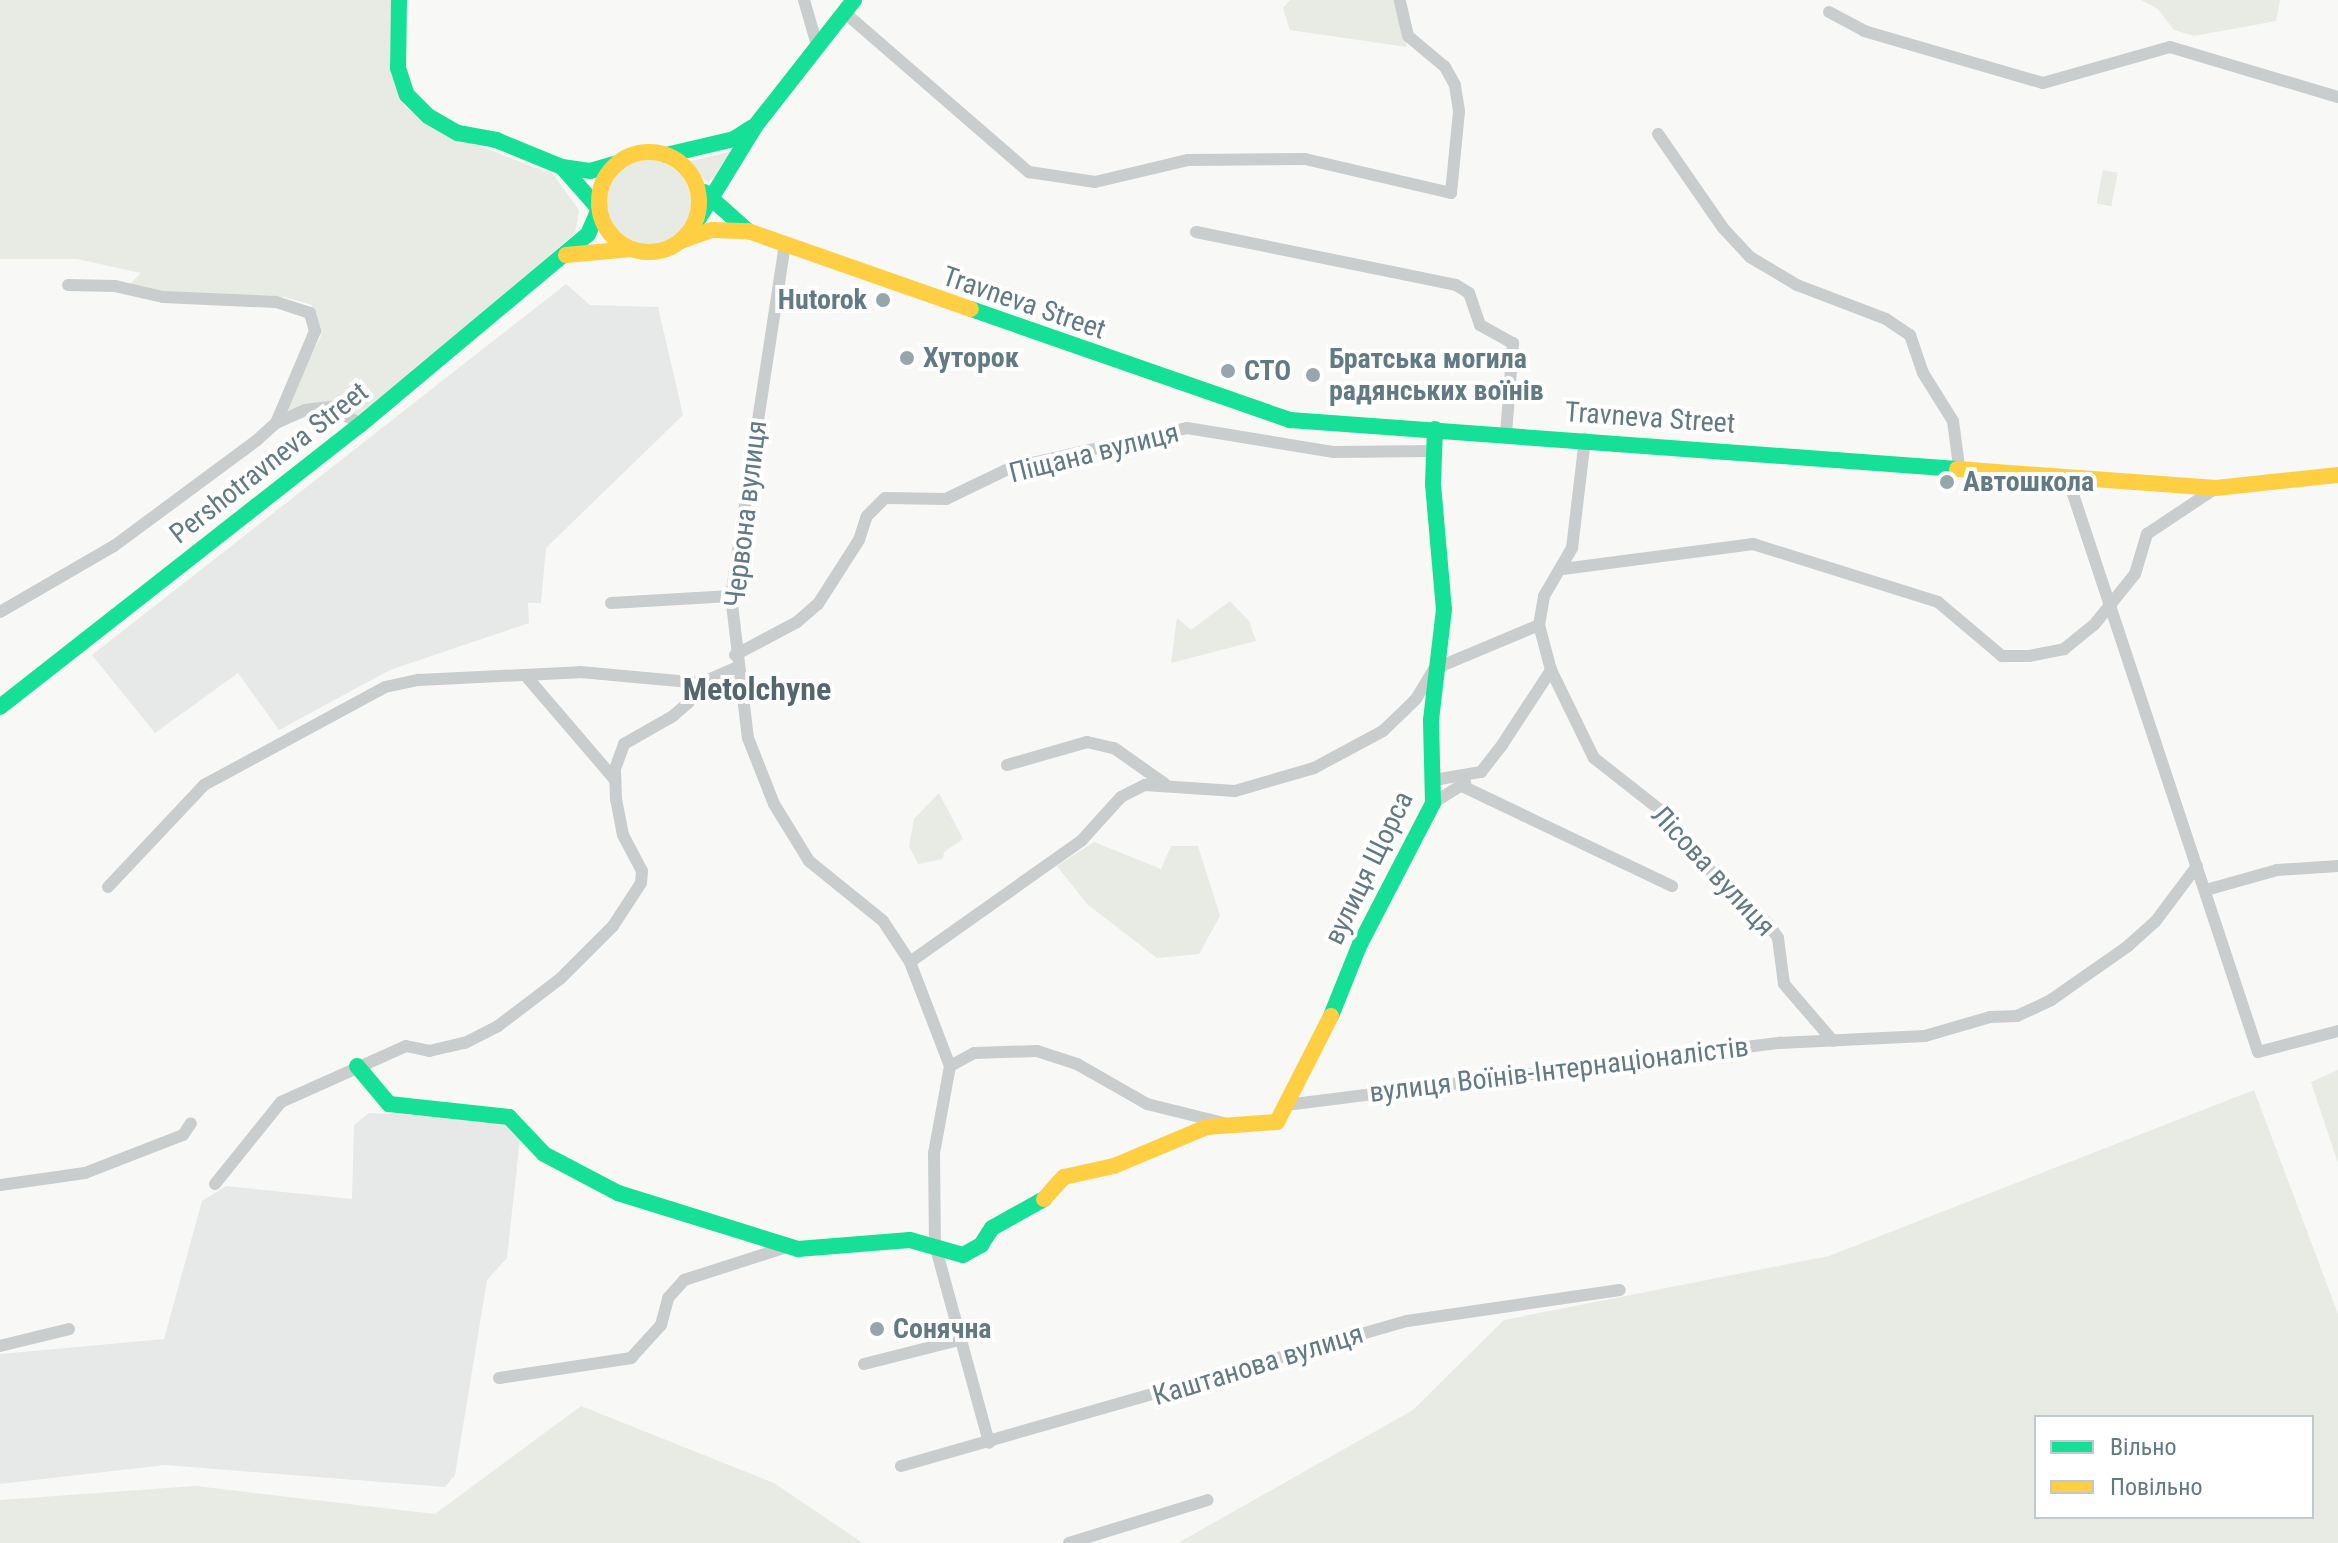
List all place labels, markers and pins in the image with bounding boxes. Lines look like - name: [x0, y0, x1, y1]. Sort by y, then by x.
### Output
- place label: Hutorok: [778, 283, 867, 317]
- marker: Hutorok: [874, 291, 892, 309]
- place label: Хуторок: [923, 341, 1019, 375]
- place label: Братська могила радянських воїнів: [1329, 342, 1544, 408]
- marker: Хуторок: [898, 349, 916, 367]
- place label: СТО: [1244, 354, 1291, 388]
- marker: СТО: [1219, 362, 1237, 380]
- marker: Братська могила радянських воїнів: [1304, 366, 1322, 384]
- place label: Автошкола: [1963, 465, 2094, 499]
- marker: Автошкола: [1938, 473, 1956, 491]
- place label: Сонячна: [893, 1312, 992, 1346]
- marker: Сонячна: [868, 1320, 886, 1338]

